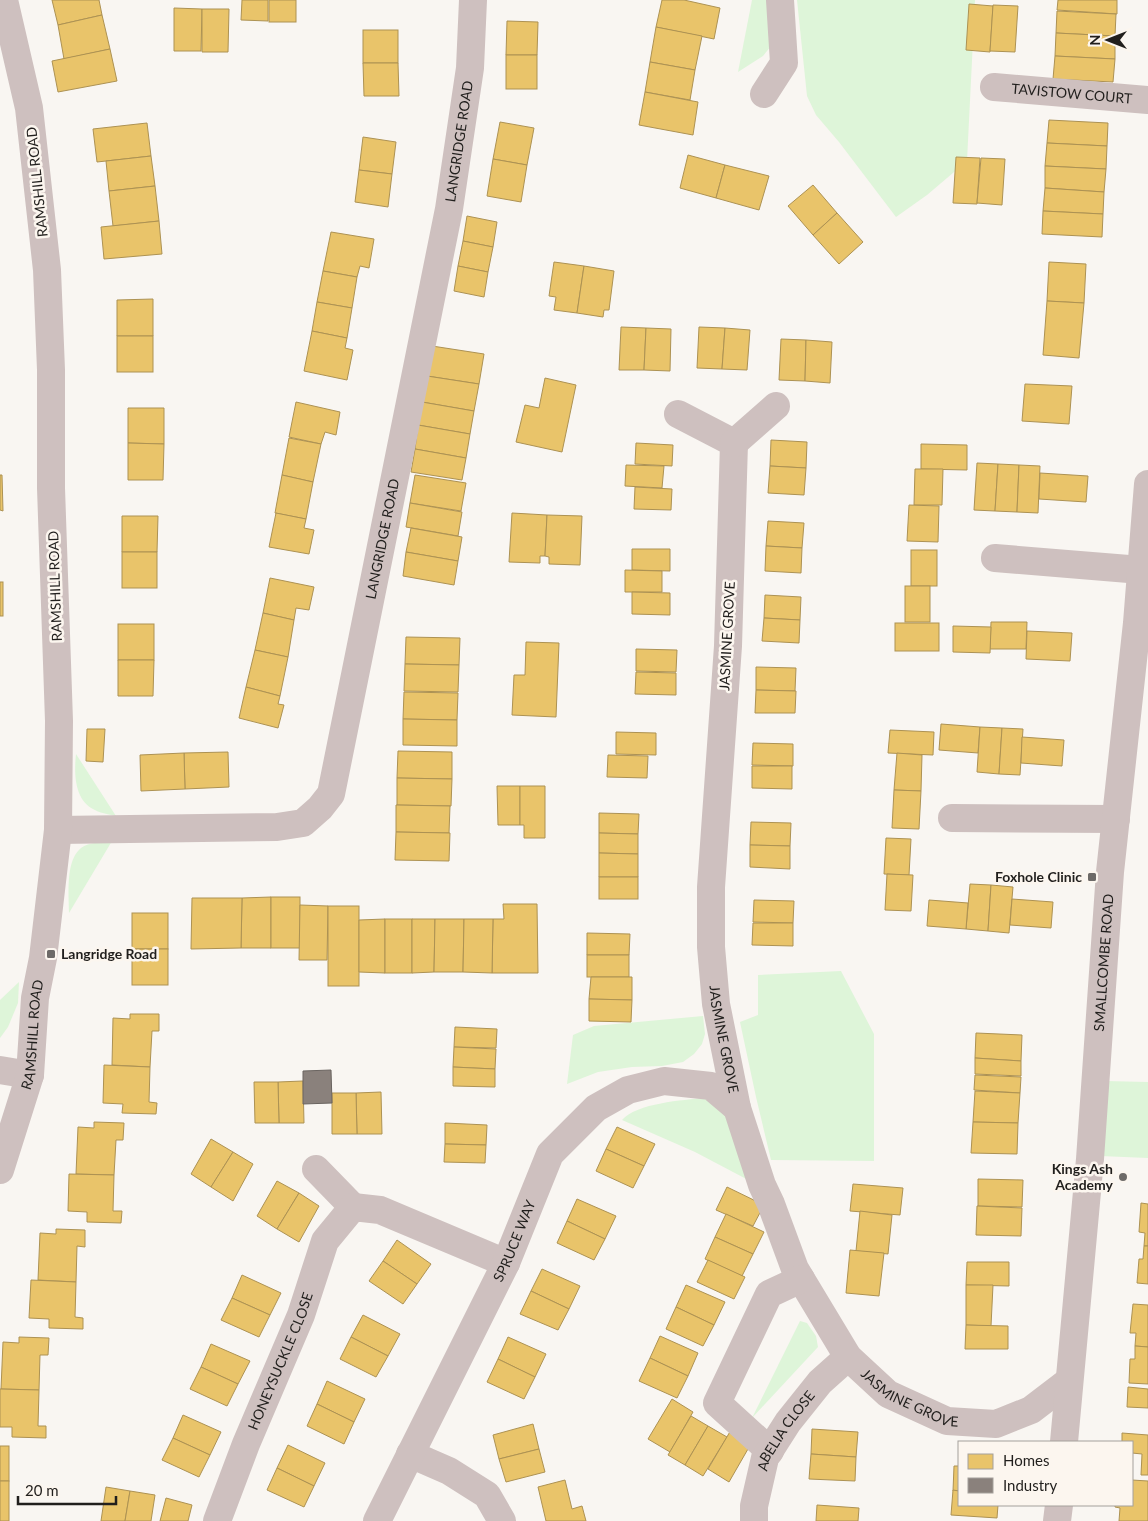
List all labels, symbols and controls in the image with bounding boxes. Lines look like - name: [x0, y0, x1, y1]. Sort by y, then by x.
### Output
- north arrow: [1083, 15, 1133, 65]
- text: N: [1086, 35, 1103, 45]
- street label: LANGRIDGE ROAD: [441, 79, 476, 203]
- street label: TAVISTOW COURT: [1011, 79, 1134, 107]
- street label: RAMSHILL ROAD: [22, 126, 51, 238]
- street label: LANGRIDGE ROAD: [361, 477, 402, 601]
- street label: RAMSHILL ROAD: [44, 530, 65, 642]
- street label: JASMINE GROVE: [715, 581, 738, 691]
- place label: Foxhole Clinic: [995, 868, 1082, 885]
- marker: Foxhole Clinic: [1086, 871, 1098, 883]
- street label: SMALLCOMBE ROAD: [1090, 893, 1116, 1032]
- place label: Langridge Road: [61, 945, 157, 962]
- marker: Langridge Road: [45, 948, 57, 960]
- street label: RAMSHILL ROAD: [17, 978, 47, 1092]
- street label: JASMINE GROVE: [706, 984, 743, 1095]
- place label: Kings Ash Academy: [1052, 1160, 1114, 1193]
- marker: Kings Ash Academy: [1117, 1171, 1129, 1183]
- street label: SPRUCE WAY: [489, 1197, 539, 1284]
- street label: HONEYSUCKLE CLOSE: [244, 1290, 316, 1433]
- street label: JASMINE GROVE: [858, 1365, 959, 1430]
- street label: ABELIA CLOSE: [753, 1387, 818, 1472]
- legend: [958, 1441, 1133, 1506]
- text: Homes: [1003, 1451, 1049, 1469]
- scale bar: [18, 1474, 115, 1506]
- text: Industry: [1003, 1476, 1058, 1494]
- text: 20 m: [25, 1481, 59, 1499]

